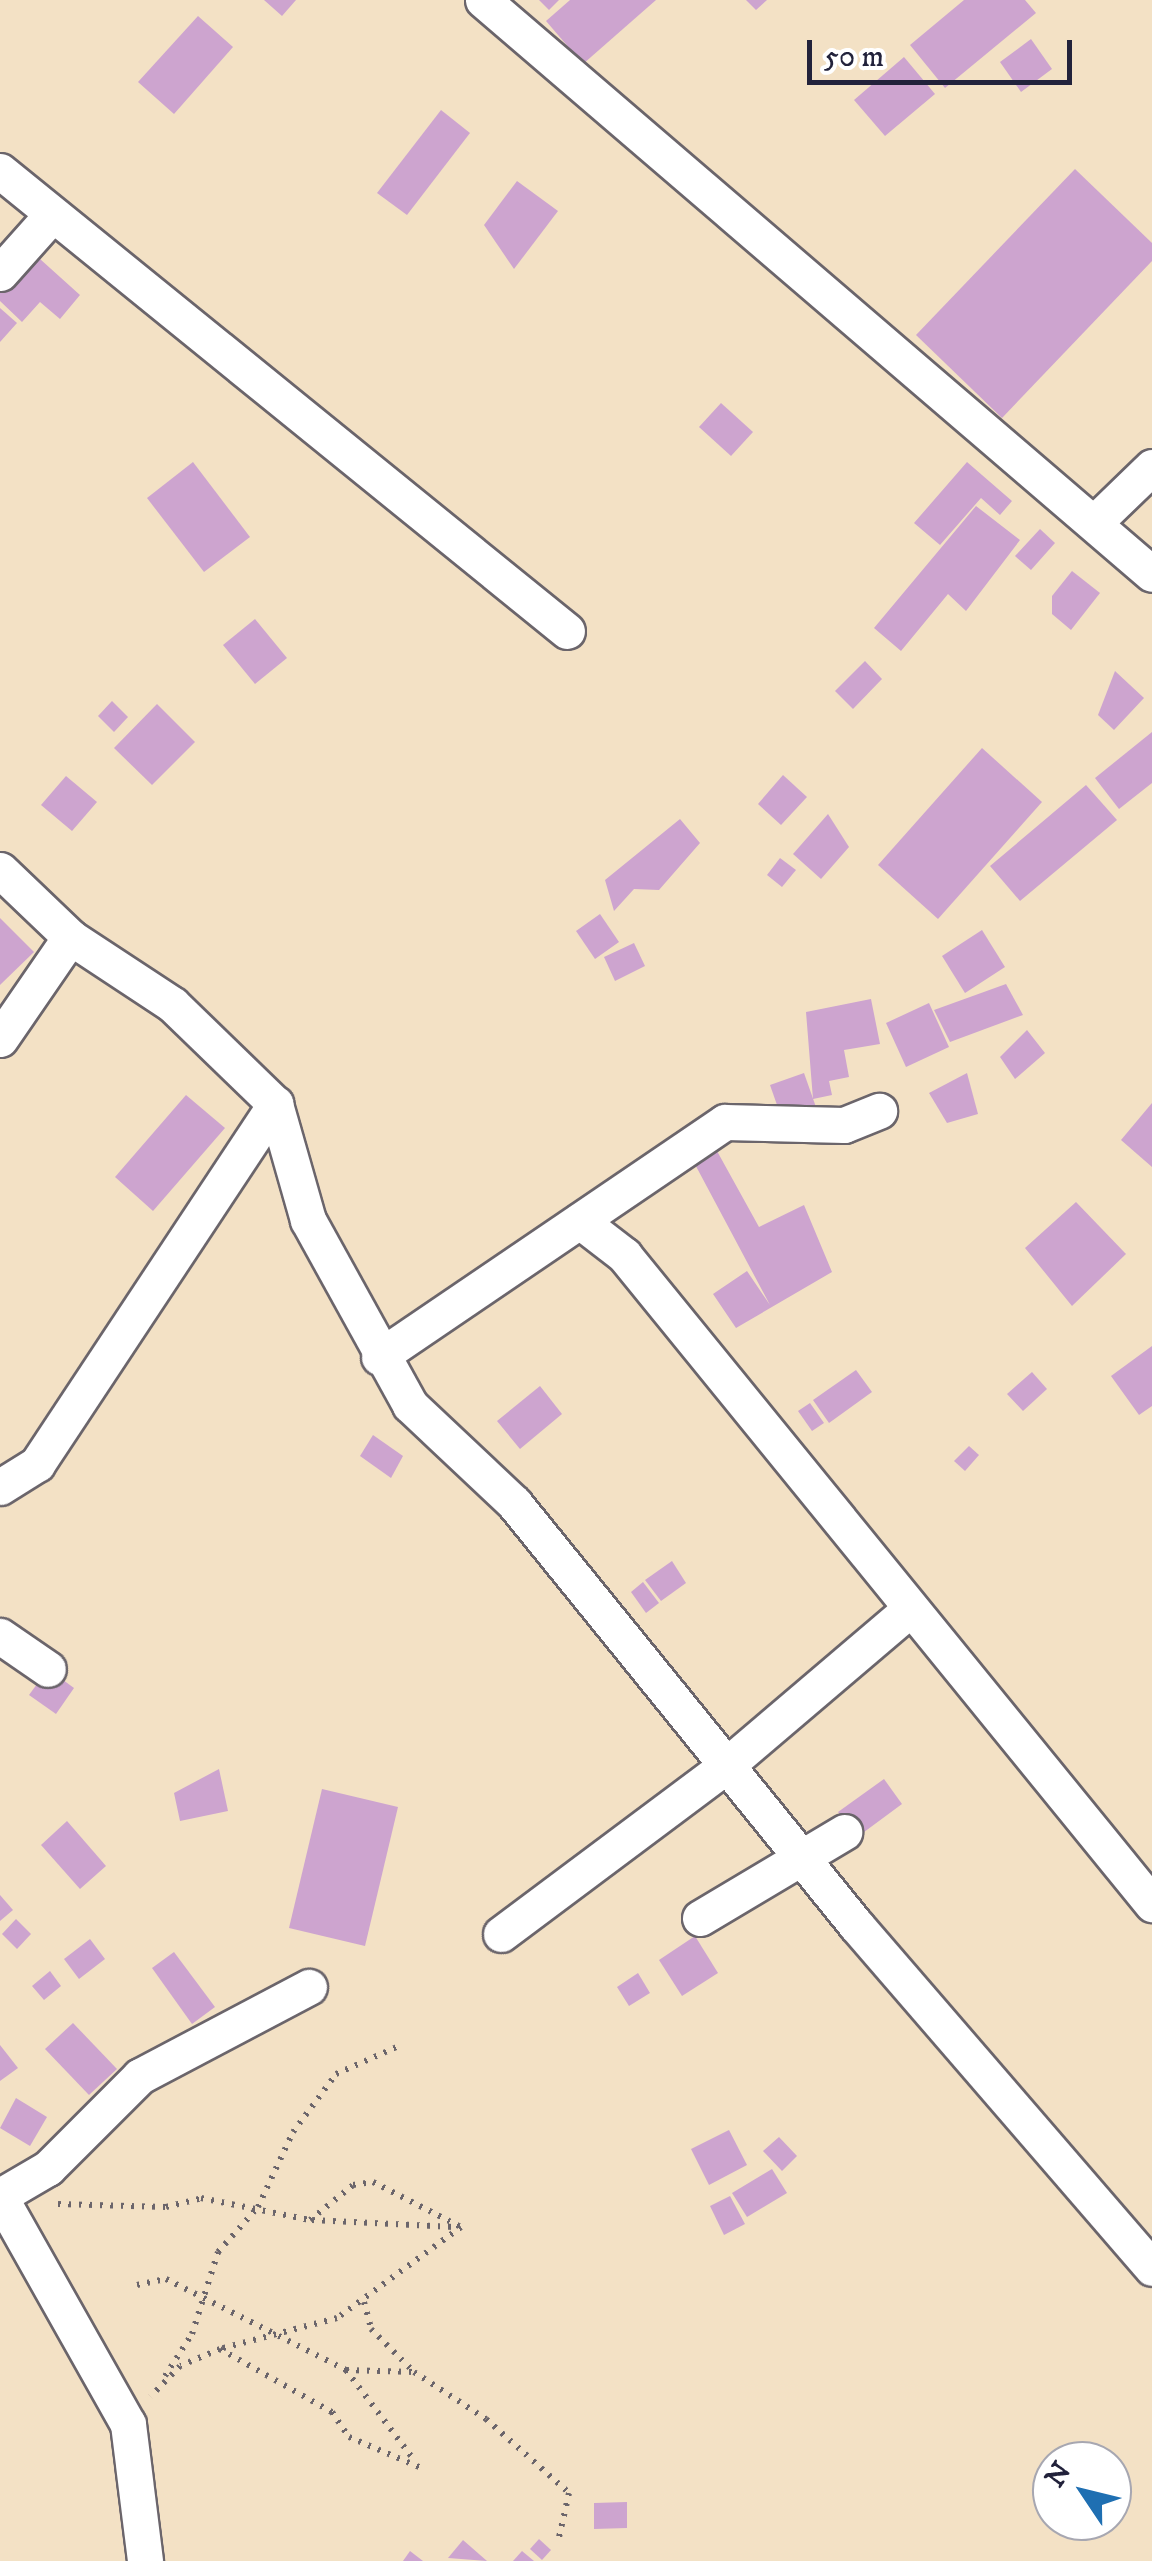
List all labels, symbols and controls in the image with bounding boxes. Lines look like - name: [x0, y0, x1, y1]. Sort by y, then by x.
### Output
- scale bar: [812, 20, 1077, 82]
- text: 50 m: [824, 39, 884, 76]
- north arrow: [1032, 2441, 1132, 2541]
- text: N: [1038, 2455, 1080, 2494]

